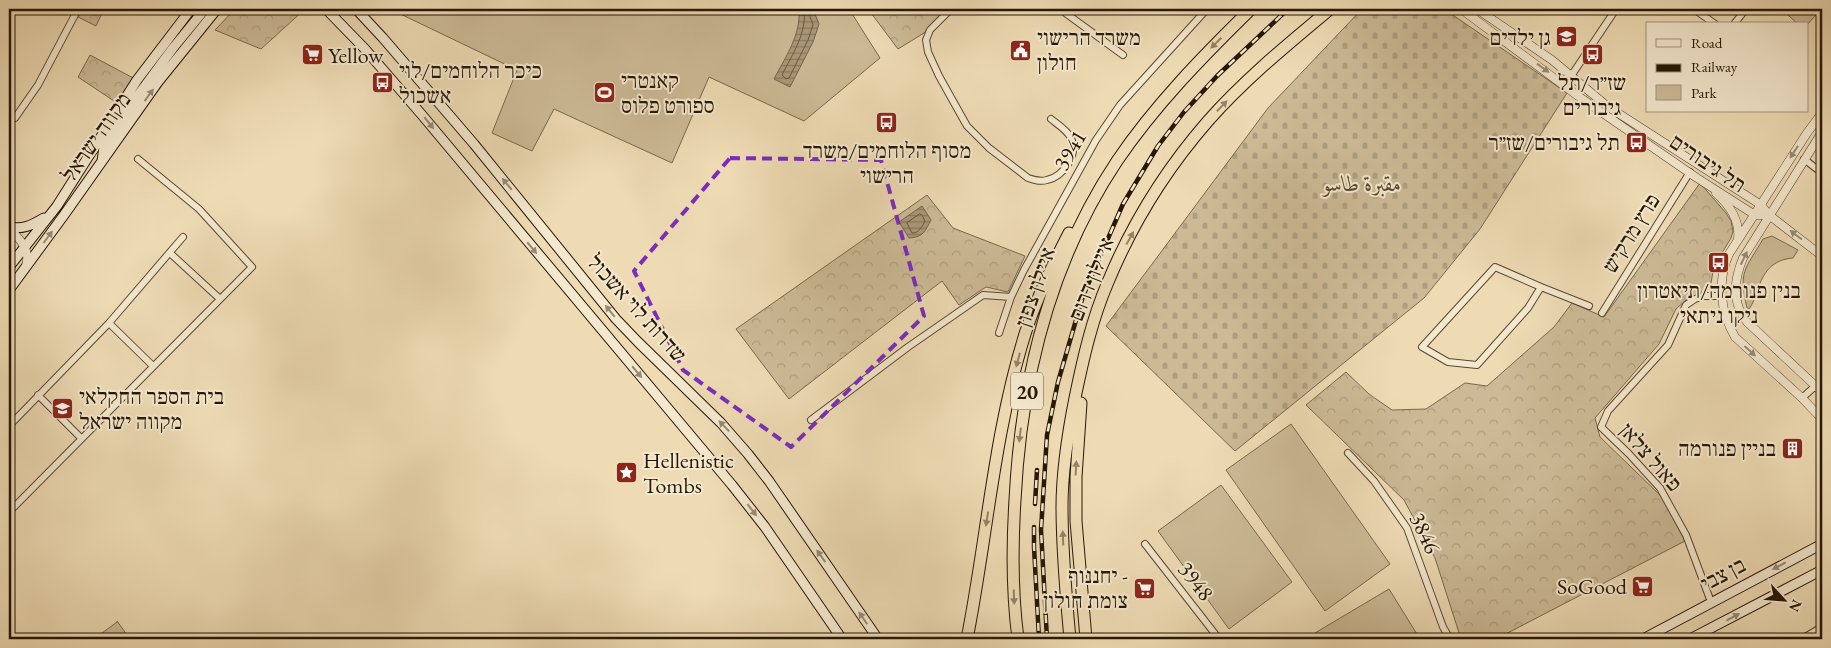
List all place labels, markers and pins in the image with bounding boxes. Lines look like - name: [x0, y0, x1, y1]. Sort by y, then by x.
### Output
- place label: משרד הרישוי חולון: [1037, 23, 1141, 77]
- place label: גן ילדים: [1490, 23, 1551, 52]
- school or university icon: גן ילדים: [1555, 25, 1579, 49]
- public building icon: משרד הרישוי חולון: [1009, 38, 1033, 62]
- place label: Yellow: [328, 41, 384, 70]
- bus stop icon: שז״ר/תל גיבורים: [1580, 42, 1604, 66]
- supermarket icon: Yellow: [300, 43, 324, 67]
- place label: כיכר הלוחמים/לוי אשכול: [399, 56, 542, 110]
- place label: קאנטרי ספורט פלוס: [621, 66, 715, 120]
- place label: שז״ר/תל גיבורים: [1558, 68, 1626, 122]
- bus stop icon: כיכר הלוחמים/לוי אשכול: [371, 71, 395, 95]
- sports icon: קאנטרי ספורט פלוס: [593, 81, 617, 105]
- bus stop icon: מסוף הלוחמים/משרד הרישוי: [875, 110, 899, 134]
- place label: תל גיבורים/שז״ר: [1488, 128, 1620, 157]
- bus stop icon: תל גיבורים/שז״ר: [1624, 130, 1648, 154]
- place label: מסוף הלוחמים/משרד הרישוי: [803, 136, 971, 190]
- bus stop icon: בנין פנורמה/תיאטרון ניקו ניתאי: [1707, 251, 1731, 275]
- place label: בנין פנורמה/תיאטרון ניקו ניתאי: [1637, 276, 1801, 330]
- place label: בית הספר החקלאי מקווה ישראל: [79, 382, 224, 436]
- school or university icon: בית הספר החקלאי מקווה ישראל: [51, 397, 75, 421]
- place label: בניין פנורמה: [1678, 434, 1776, 463]
- building icon: בניין פנורמה: [1780, 436, 1804, 460]
- place label: Hellenistic Tombs: [643, 446, 734, 500]
- place icon: Hellenistic Tombs: [615, 461, 639, 485]
- place label: יחננוף - צומת חולון: [1043, 561, 1128, 615]
- place label: SoGood: [1557, 572, 1628, 601]
- supermarket icon: SoGood: [1631, 574, 1655, 598]
- supermarket icon: יחננוף - צומת חולון: [1132, 576, 1156, 600]

